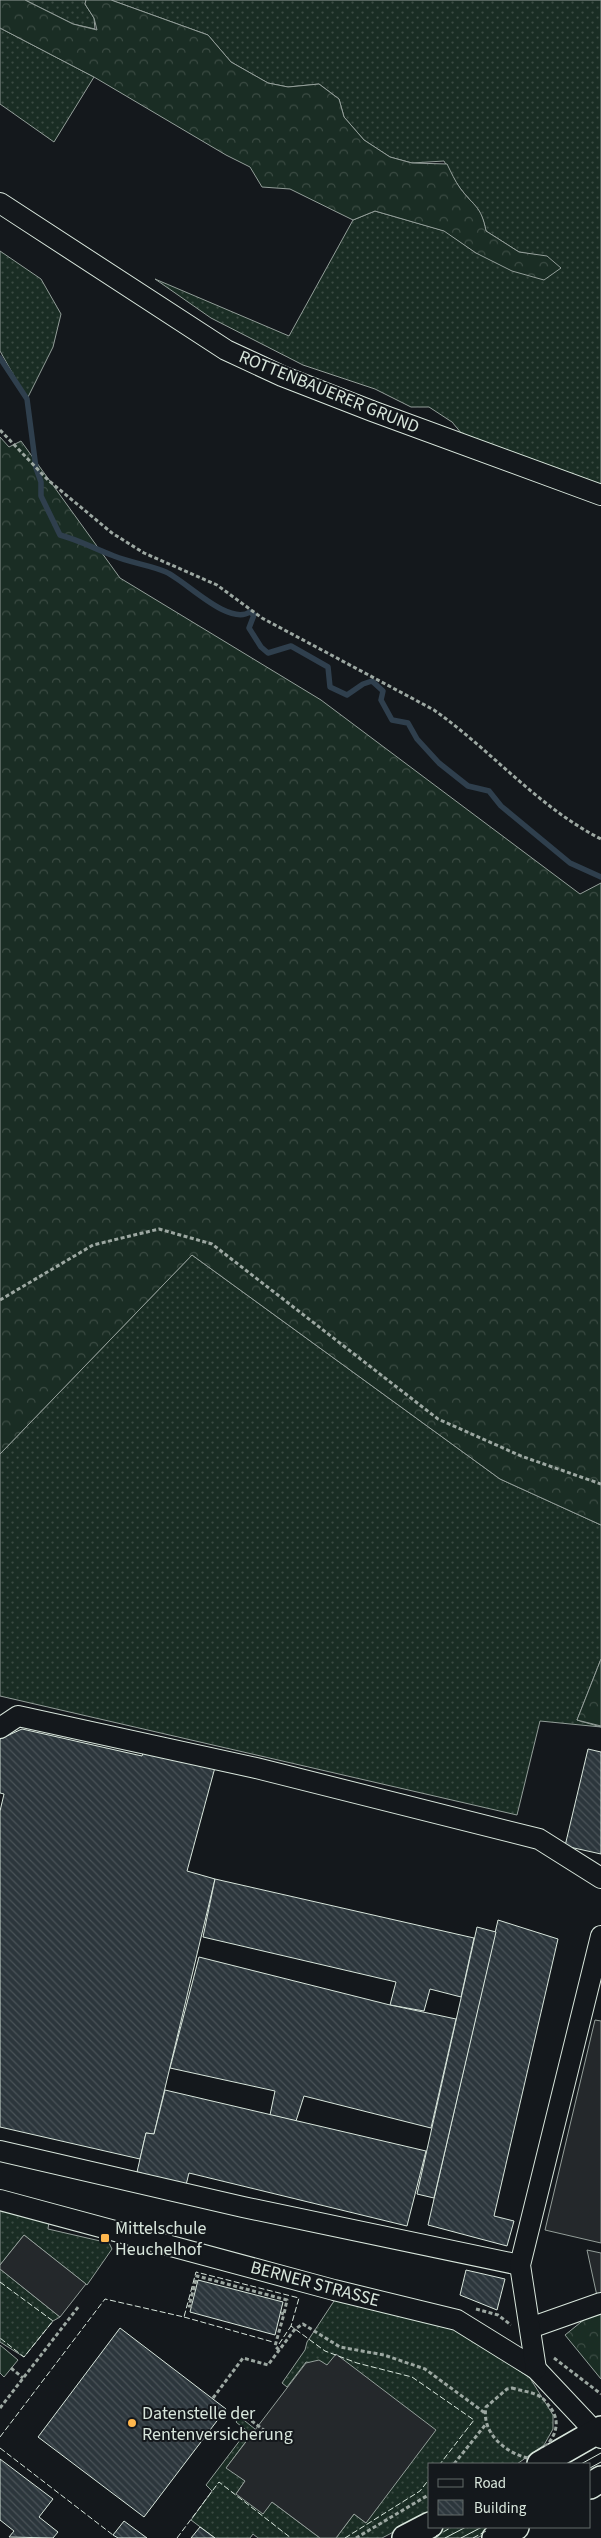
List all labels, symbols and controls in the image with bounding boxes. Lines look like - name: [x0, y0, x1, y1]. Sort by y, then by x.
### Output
- street label: ROTTENBAUERER GRUND: [235, 344, 423, 440]
- place label: Mittelschule Heuchelhof: [115, 2216, 207, 2262]
- marker: Mittelschule Heuchelhof: [99, 2232, 111, 2244]
- street label: BERNER STRASSE: [248, 2255, 382, 2313]
- place label: Datenstelle der Rentenversicherung: [142, 2401, 293, 2447]
- marker: Datenstelle der Rentenversicherung: [126, 2417, 138, 2429]
- legend: [428, 2463, 591, 2528]
- text: Road: [474, 2473, 506, 2494]
- text: Building: [474, 2498, 527, 2519]

